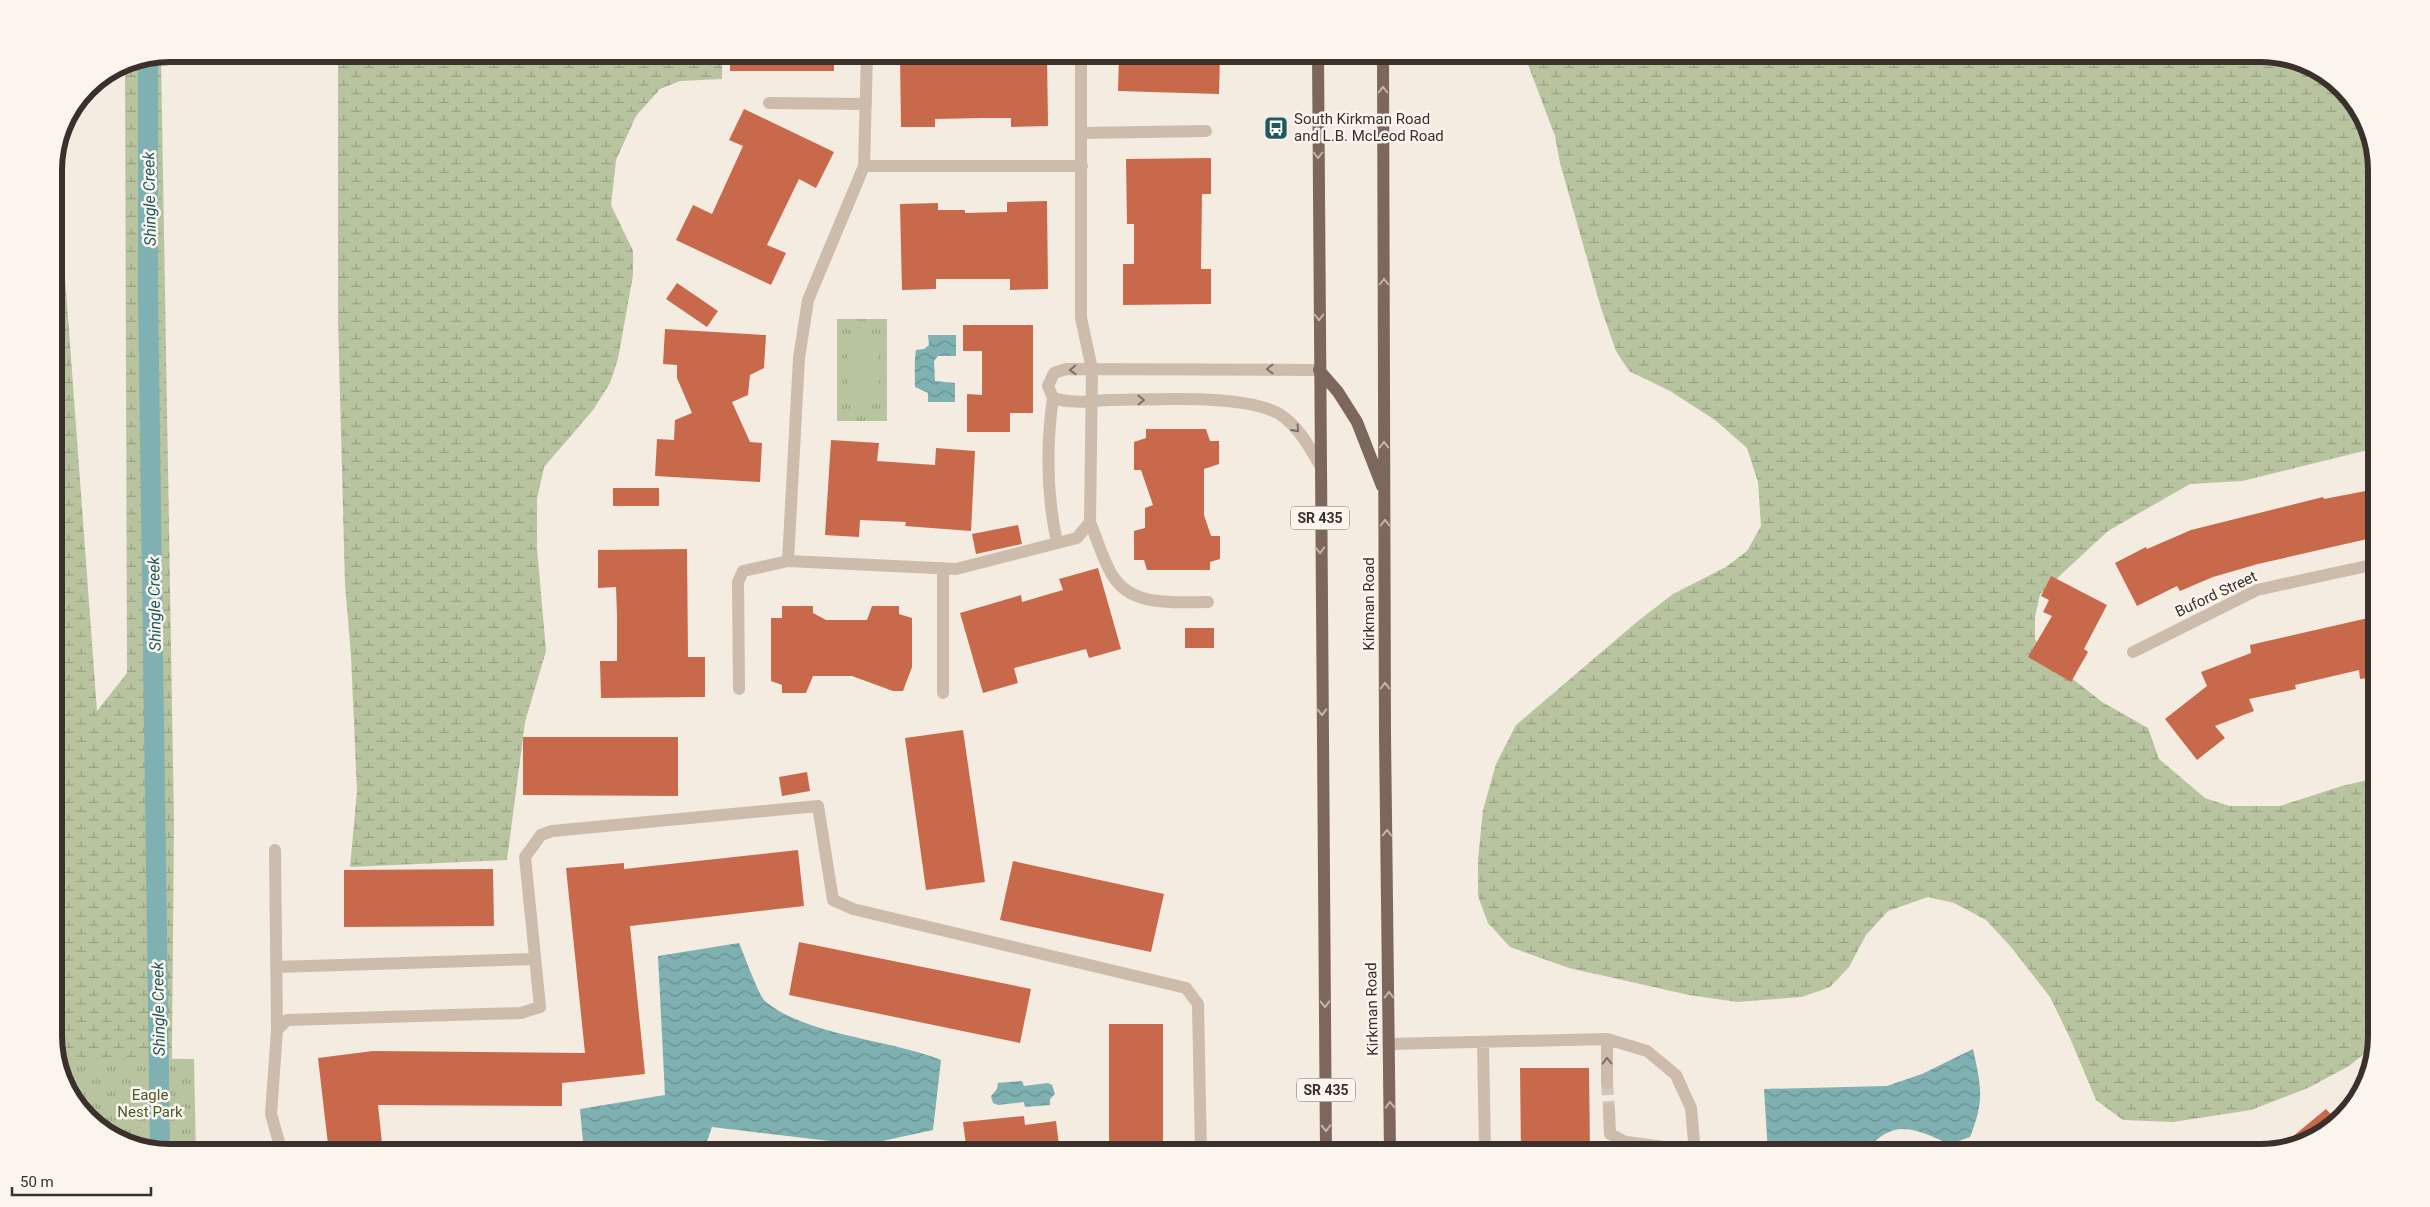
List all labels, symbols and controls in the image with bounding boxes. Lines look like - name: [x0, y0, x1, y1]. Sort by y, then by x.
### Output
- one-way arrow: [1378, 86, 1388, 94]
- place label: South Kirkman Road and L.B. McLeod Road: [1294, 110, 1444, 145]
- bus stop icon: South Kirkman Road and L.B. McLeod Road: [1263, 115, 1289, 141]
- water label: Shingle Creek: [139, 151, 160, 246]
- one-way arrow: [1313, 152, 1323, 159]
- one-way arrow: [1379, 278, 1389, 286]
- one-way arrow: [1314, 314, 1324, 322]
- one-way arrow: [1068, 364, 1076, 375]
- one-way arrow: [1266, 364, 1274, 374]
- one-way arrow: [1138, 395, 1145, 405]
- one-way arrow: [1290, 423, 1299, 432]
- one-way arrow: [1379, 440, 1389, 448]
- road number: SR 435: [1291, 506, 1349, 530]
- one-way arrow: [1380, 519, 1390, 526]
- one-way arrow: [1315, 546, 1325, 554]
- water label: Shingle Creek: [144, 556, 165, 651]
- street label: Kirkman Road: [1360, 557, 1378, 651]
- street label: Buford Street: [2172, 567, 2260, 621]
- one-way arrow: [1380, 681, 1390, 689]
- one-way arrow: [1317, 709, 1327, 717]
- one-way arrow: [1382, 828, 1392, 836]
- water label: Shingle Creek: [148, 961, 169, 1056]
- street label: Kirkman Road: [1362, 962, 1382, 1056]
- one-way arrow: [1383, 991, 1394, 999]
- one-way arrow: [1320, 1000, 1330, 1008]
- one-way arrow: [1602, 1057, 1612, 1064]
- road number: SR 435: [1297, 1078, 1355, 1102]
- park label: Eagle Nest Park: [117, 1086, 183, 1121]
- one-way arrow: [1385, 1100, 1395, 1108]
- one-way arrow: [1321, 1124, 1331, 1132]
- scale bar: [12, 1164, 151, 1196]
- text: 50 m: [20, 1173, 54, 1191]

